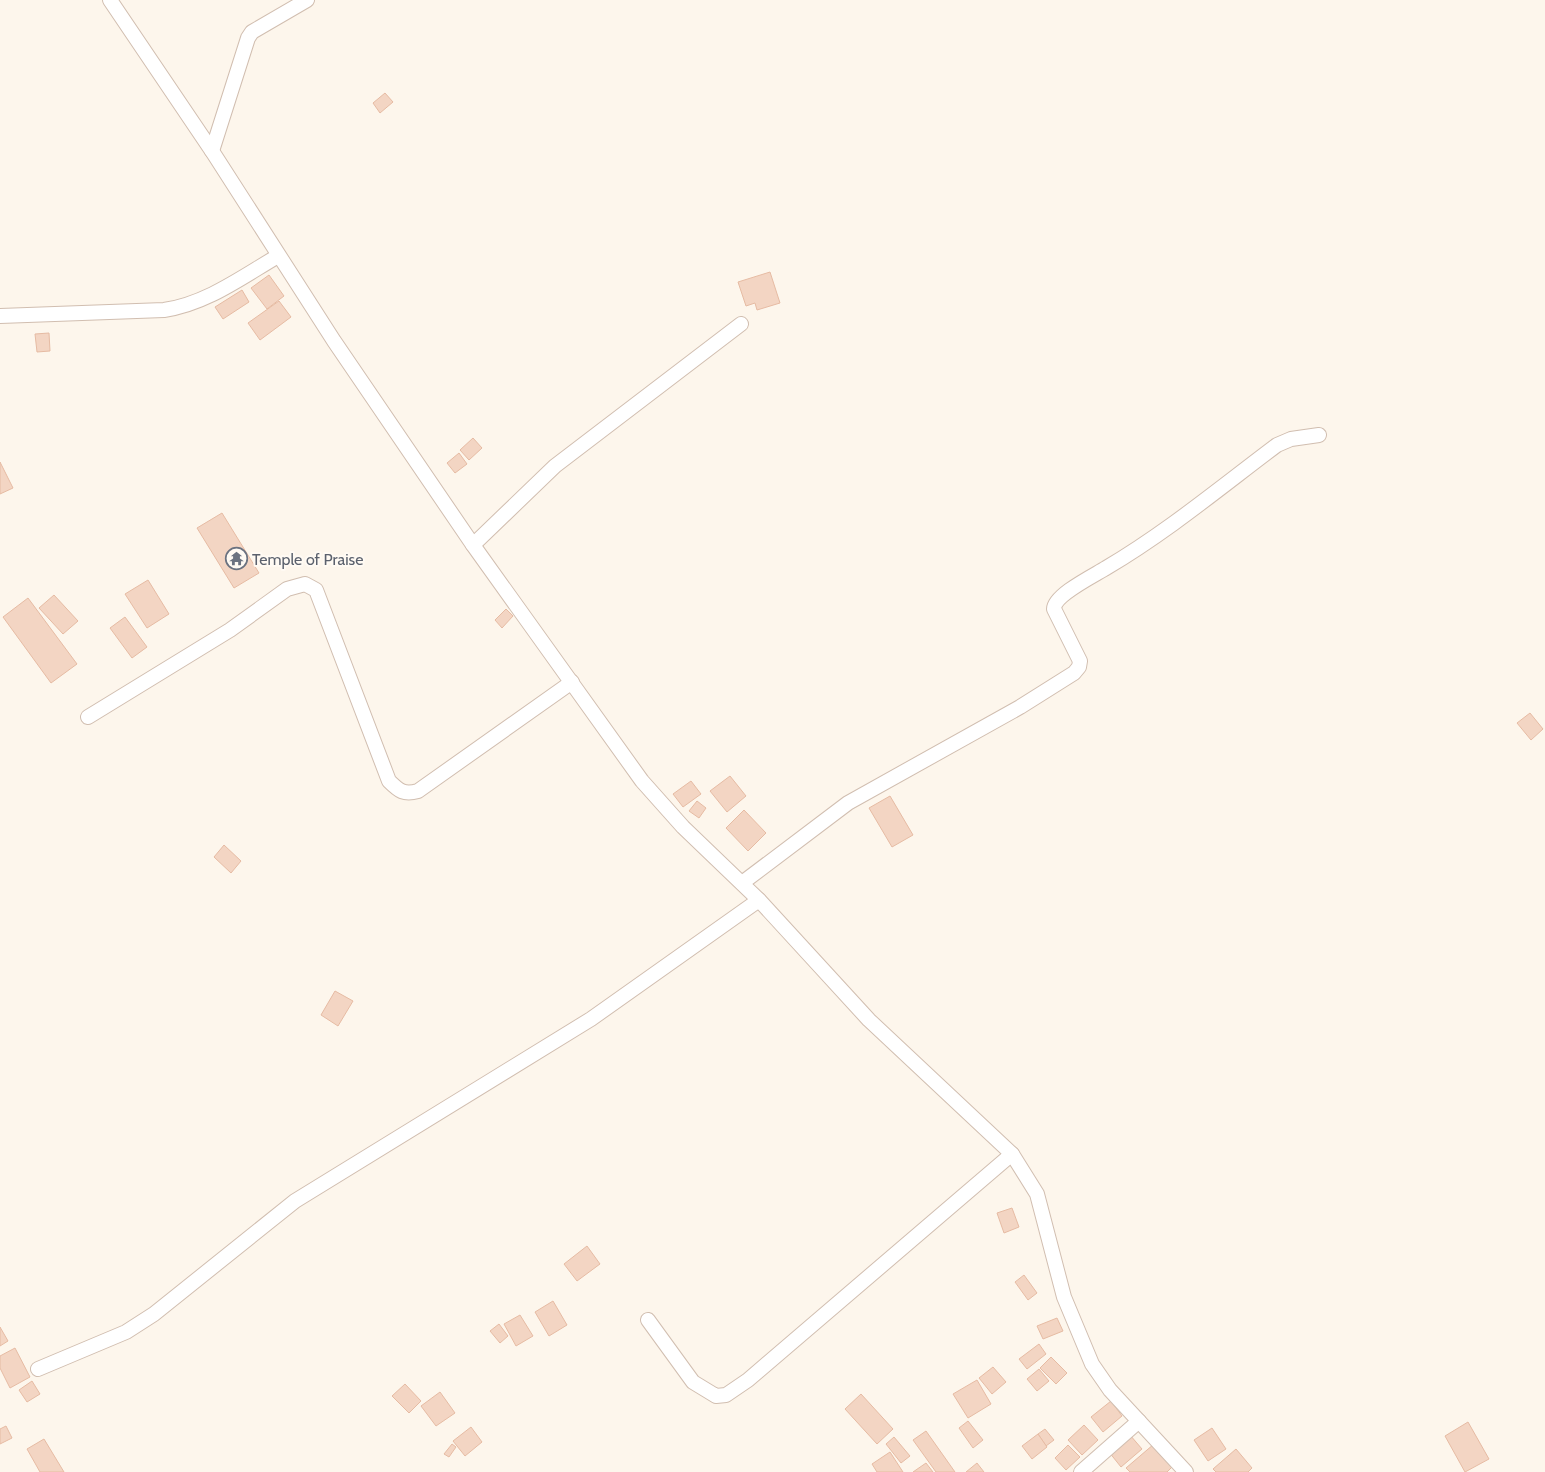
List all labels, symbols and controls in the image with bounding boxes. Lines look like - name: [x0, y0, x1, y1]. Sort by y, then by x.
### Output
- temple icon: Temple of Praise: [224, 547, 248, 571]
- place label: Temple of Praise: [252, 550, 363, 569]

